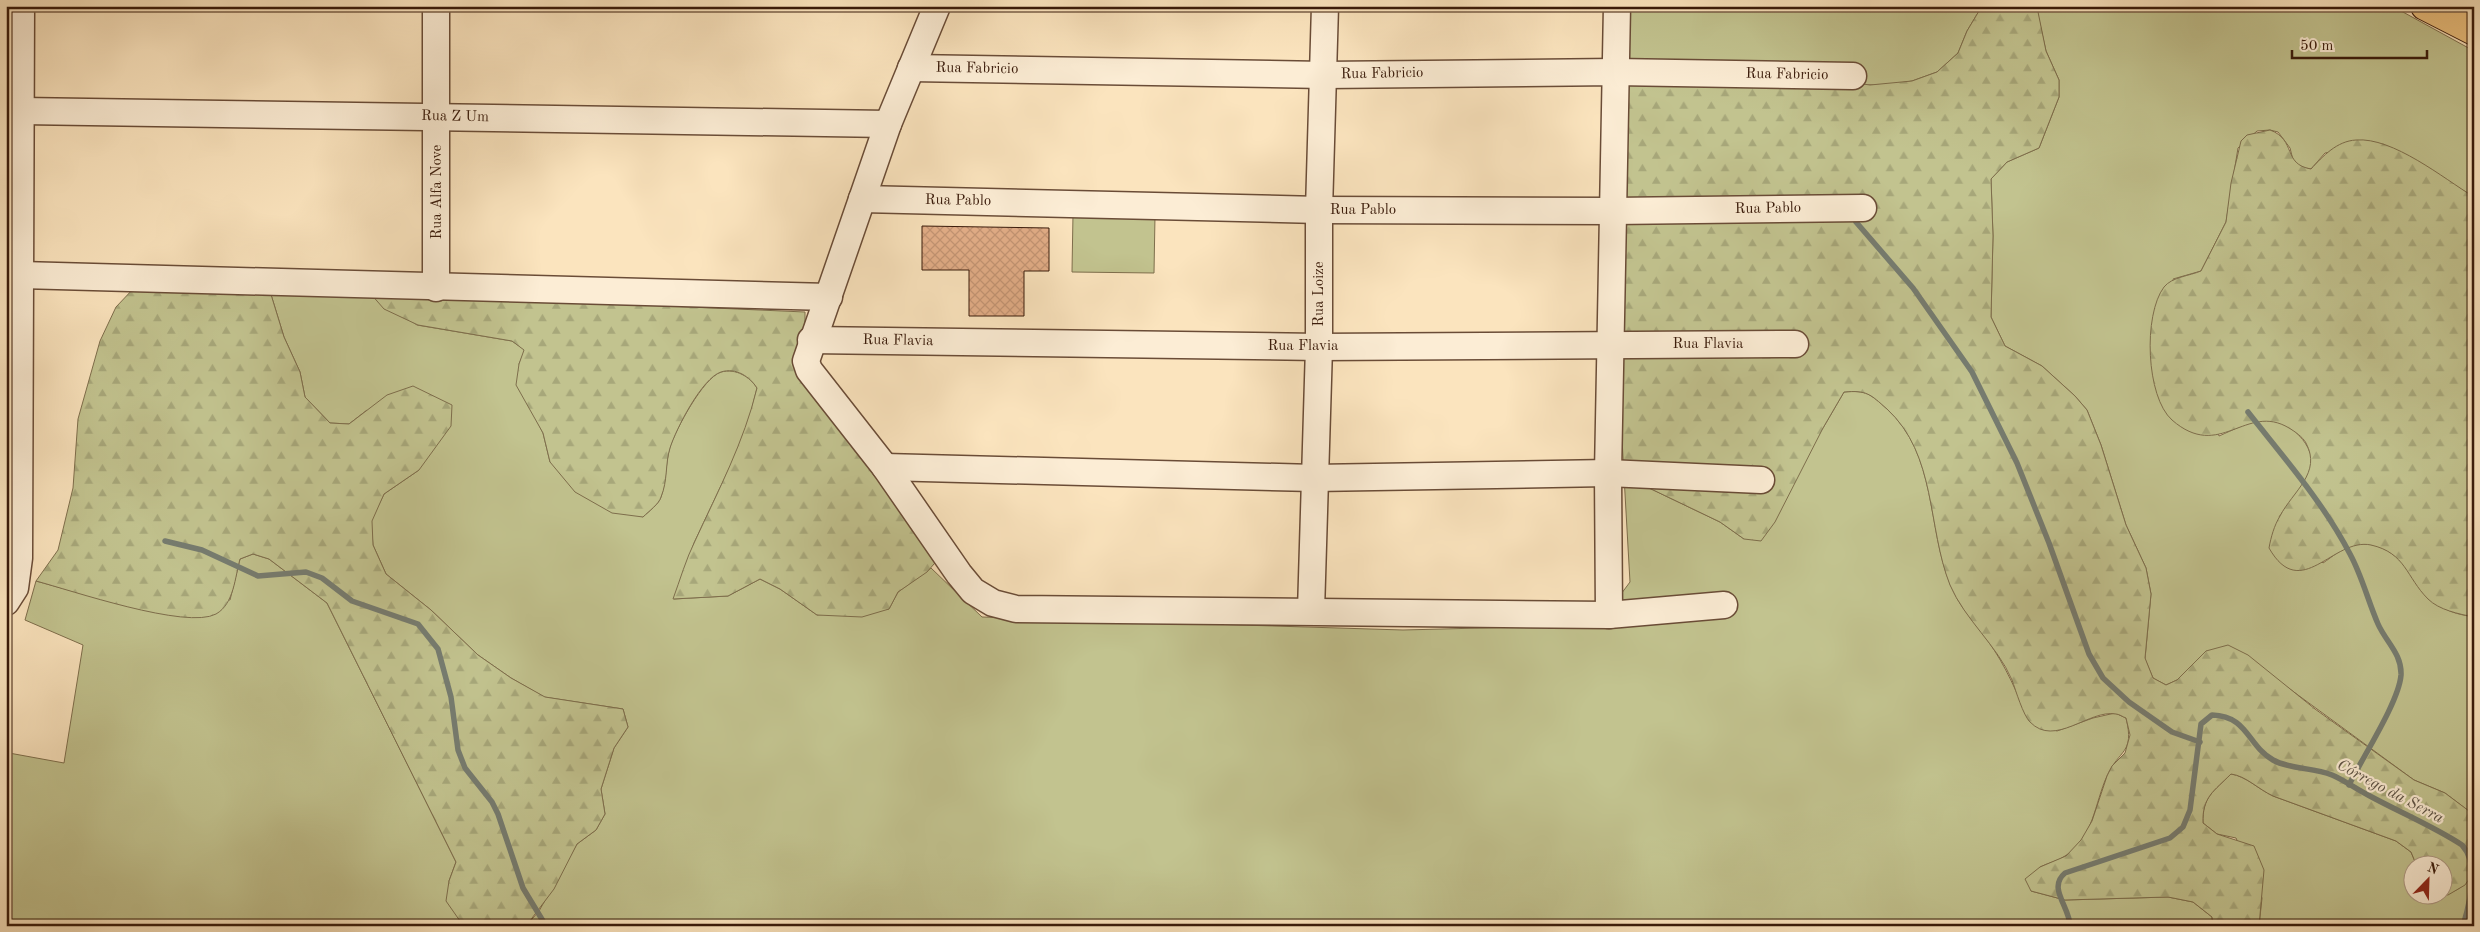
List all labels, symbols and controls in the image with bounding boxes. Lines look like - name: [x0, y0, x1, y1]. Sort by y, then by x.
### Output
- scale bar: [2292, 28, 2428, 60]
- text: 50 m: [2300, 39, 2334, 54]
- street label: Rua Fabricio: [935, 61, 1019, 77]
- street label: Rua Fabricio: [1340, 66, 1424, 82]
- street label: Rua Fabricio: [1745, 67, 1829, 83]
- street label: Rua Z Um: [421, 109, 489, 125]
- street label: Rua Alfa Nove: [430, 144, 445, 239]
- street label: Rua Pablo: [925, 193, 991, 209]
- street label: Rua Pablo: [1735, 201, 1801, 217]
- street label: Rua Pablo: [1330, 203, 1396, 218]
- street label: Rua Loize: [1312, 261, 1327, 327]
- street label: Rua Flavia: [862, 333, 934, 349]
- street label: Rua Flavia: [1673, 337, 1744, 352]
- street label: Rua Flavia: [1268, 339, 1339, 354]
- water label: Córrego da Serra: [2334, 757, 2446, 827]
- north arrow: [2402, 854, 2452, 904]
- text: N: [2425, 860, 2441, 878]

